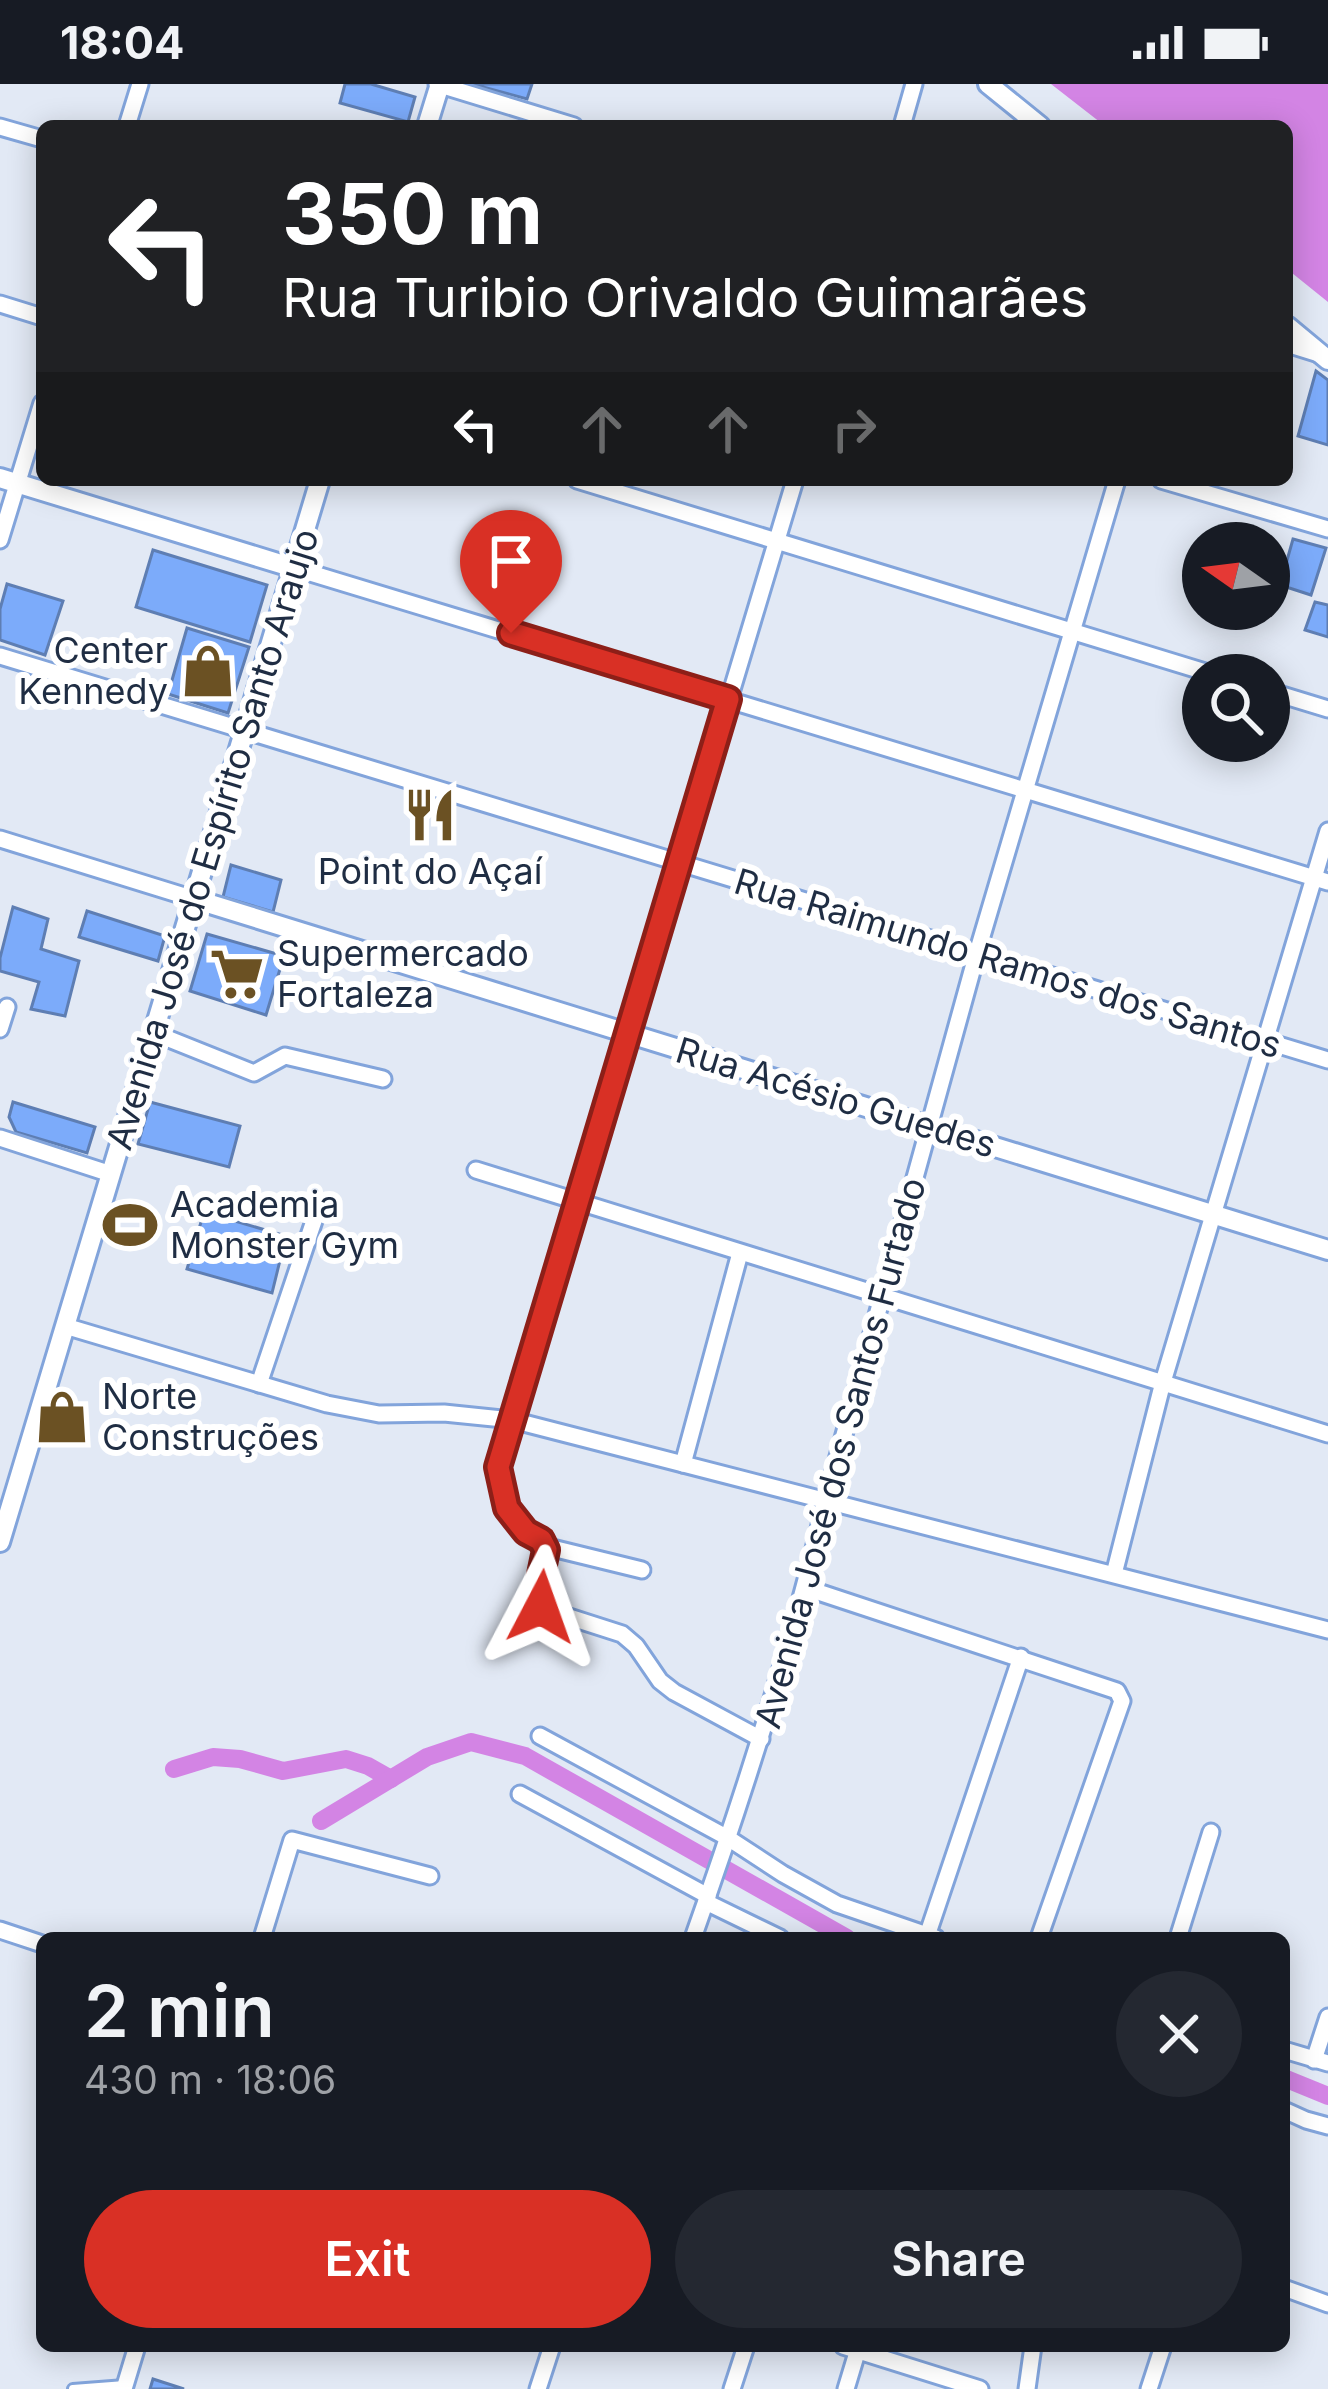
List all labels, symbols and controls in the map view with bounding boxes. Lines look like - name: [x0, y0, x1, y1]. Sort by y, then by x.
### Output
- text: 18:04: [60, 15, 185, 70]
- text: 350 m: [282, 163, 543, 264]
- icon: left: [84, 168, 240, 324]
- text: Rua Turibio Orivaldo Guimarães: [282, 265, 1088, 330]
- icon: left: [443, 396, 509, 462]
- icon: ahead: [569, 396, 635, 462]
- icon: ahead: [695, 396, 761, 462]
- icon: right: [821, 396, 887, 462]
- pin: [460, 510, 562, 633]
- north arrow: [1182, 522, 1290, 630]
- map controls: [1182, 522, 1290, 762]
- street label: Avenida José do Espírito Santo Araujo: [96, 523, 328, 1155]
- icon: arrive: [478, 528, 544, 594]
- place label: Center Kennedy: [18, 628, 168, 713]
- shop icon: Center Kennedy: [179, 642, 237, 700]
- button: search: [1182, 654, 1290, 762]
- restaurant icon: Point do Açaí: [401, 786, 459, 844]
- place label: Point do Açaí: [318, 849, 543, 893]
- street label: Rua Raimundo Ramos dos Santos: [729, 859, 1287, 1067]
- place label: Supermercado Fortaleza: [277, 931, 529, 1016]
- supermarket icon: Supermercado Fortaleza: [208, 945, 266, 1003]
- street label: Rua Acésio Guedes: [671, 1027, 1001, 1167]
- street label: Avenida José dos Santos Furtado: [745, 1173, 935, 1733]
- place label: Academia Monster Gym: [170, 1182, 399, 1267]
- sports icon: Academia Monster Gym: [101, 1196, 159, 1254]
- place label: Norte Construções: [102, 1374, 319, 1459]
- shop icon: Norte Construções: [33, 1388, 91, 1446]
- position arrow: [478, 1544, 604, 1670]
- text: 2 min: [84, 1967, 275, 2054]
- button: close: [1116, 1971, 1242, 2097]
- text: 430 m · 18:06: [84, 2056, 336, 2103]
- button: Exit: [84, 2190, 651, 2328]
- button: Share: [675, 2190, 1242, 2328]

